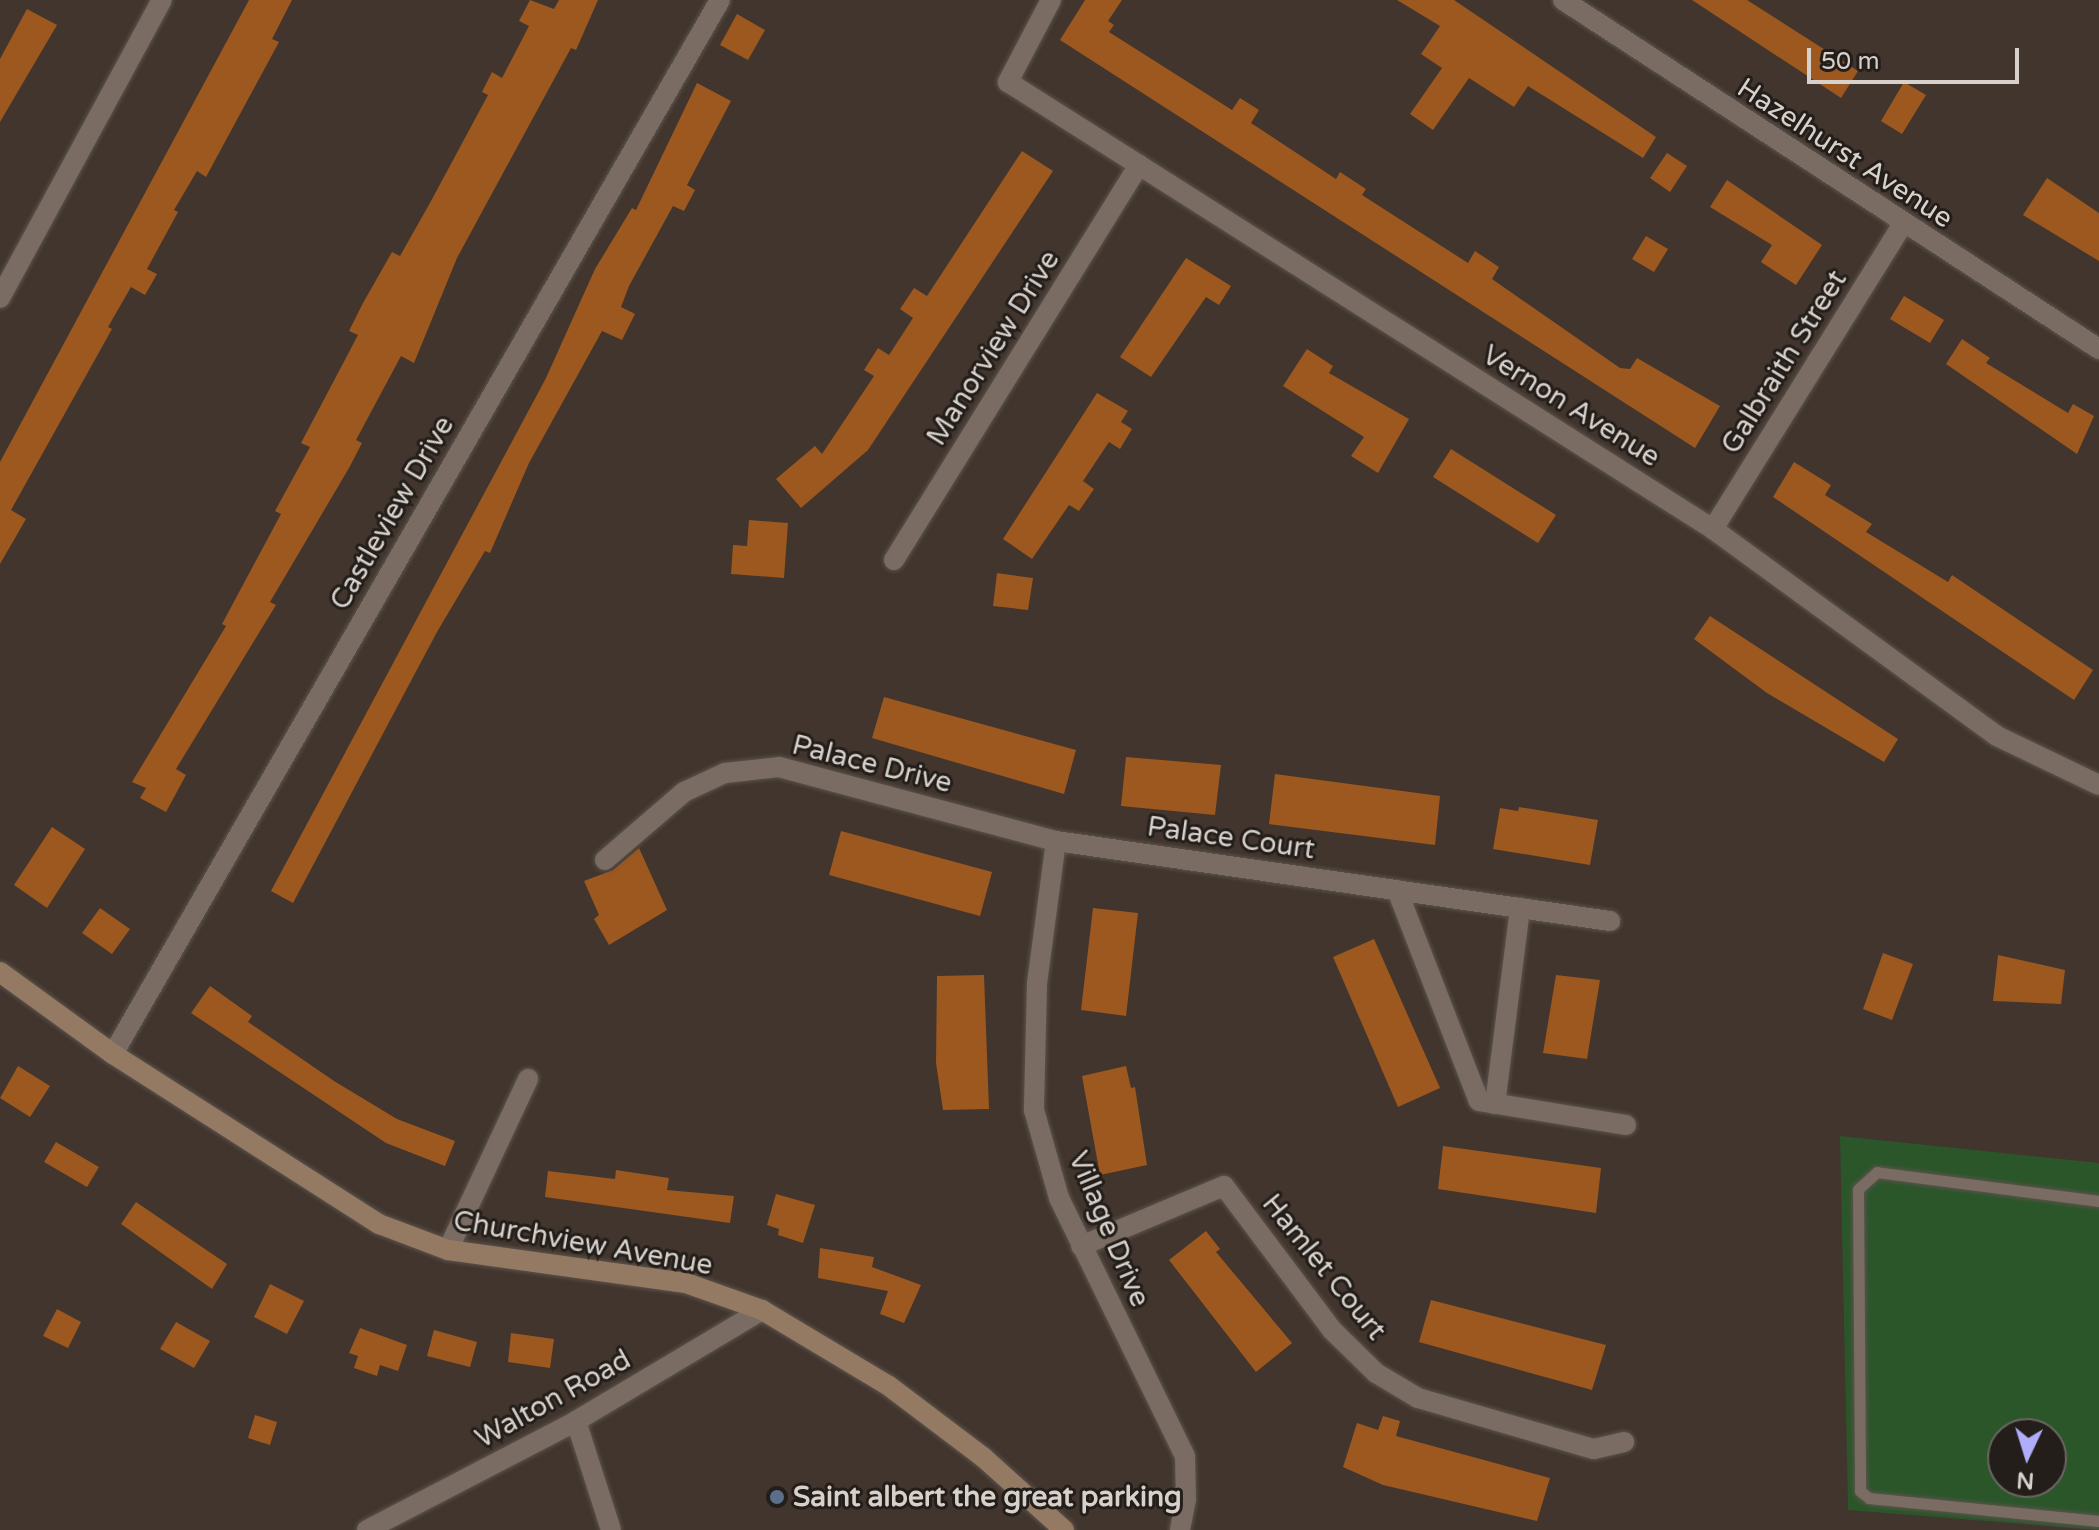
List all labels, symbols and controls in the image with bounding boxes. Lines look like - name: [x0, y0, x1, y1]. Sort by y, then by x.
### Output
- scale bar: [1811, 32, 2023, 82]
- text: 50 m: [1821, 47, 1879, 76]
- street label: Hazelhurst Avenue: [1731, 71, 1959, 235]
- street label: Manorview Drive: [920, 244, 1066, 452]
- street label: Galbraith Street: [1714, 264, 1854, 460]
- street label: Vernon Avenue: [1476, 338, 1666, 474]
- street label: Castleview Drive: [323, 410, 461, 616]
- street label: Palace Drive: [789, 728, 955, 800]
- street label: Palace Court: [1145, 810, 1317, 866]
- street label: Village Drive: [1061, 1146, 1157, 1312]
- street label: Hamlet Court: [1255, 1187, 1393, 1347]
- street label: Churchview Avenue: [451, 1204, 715, 1282]
- street label: Walton Road: [470, 1343, 636, 1455]
- north arrow: [1987, 1418, 2067, 1498]
- text: N: [2016, 1466, 2035, 1494]
- place label: Saint albert the great parking: [793, 1480, 1182, 1514]
- marker: Saint albert the great parking: [768, 1488, 786, 1506]

